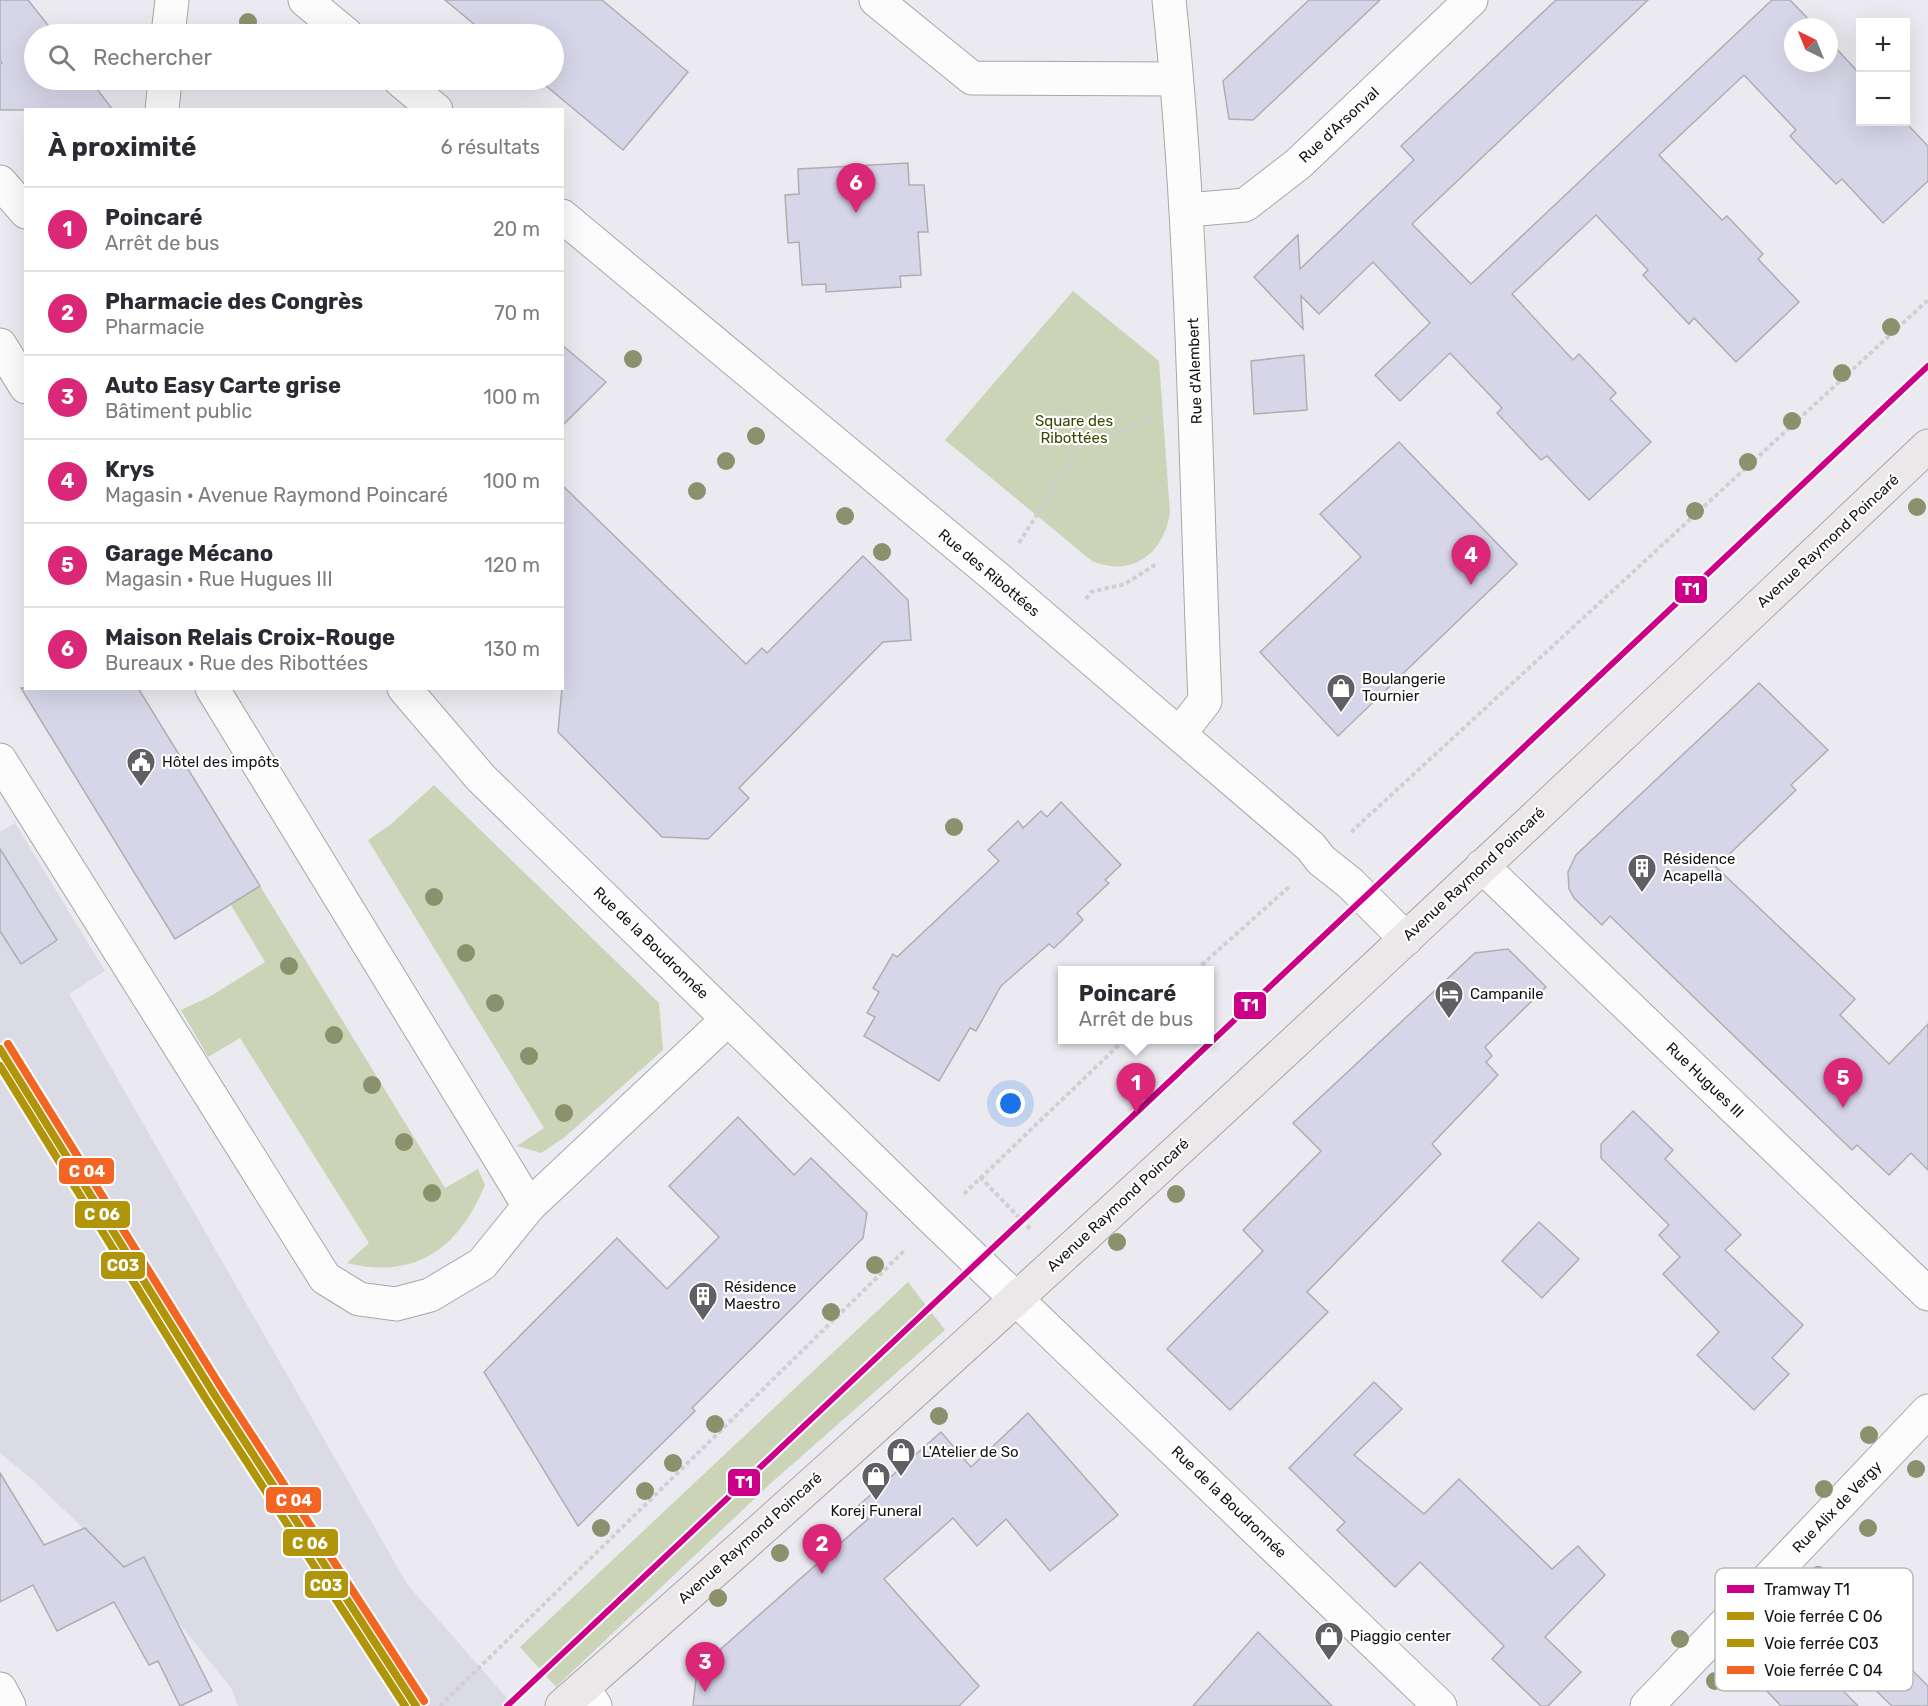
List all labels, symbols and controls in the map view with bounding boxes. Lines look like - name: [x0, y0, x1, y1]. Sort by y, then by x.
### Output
- north arrow: [1784, 18, 1838, 72]
- map controls: [1856, 18, 1910, 126]
- button: +: [1856, 18, 1910, 72]
- search box: [24, 24, 564, 90]
- icon: search: [45, 41, 78, 74]
- text: Rechercher: [93, 44, 212, 71]
- button: −: [1856, 72, 1910, 126]
- street label: Rue d'Arsonval: [1295, 83, 1383, 167]
- text: À proximité: [48, 132, 197, 163]
- text: 6 résultats: [441, 135, 540, 159]
- pin: 6: [836, 164, 876, 213]
- text: Poincaré: [105, 204, 203, 231]
- text: 1: [63, 217, 72, 241]
- text: 20 m: [493, 217, 540, 241]
- text: Arrêt de bus: [105, 231, 219, 255]
- text: Pharmacie des Congrès: [105, 288, 363, 315]
- text: 2: [61, 301, 74, 325]
- text: 70 m: [494, 301, 540, 325]
- text: Pharmacie: [105, 315, 205, 339]
- street label: Rue d'Alembert: [1184, 317, 1206, 425]
- text: Auto Easy Carte grise: [105, 372, 341, 399]
- text: 3: [61, 385, 74, 409]
- text: 100 m: [483, 385, 540, 409]
- text: Bâtiment public: [105, 399, 252, 423]
- park label: Square des Ribottées: [1035, 412, 1113, 447]
- text: Krys: [105, 456, 155, 483]
- text: 4: [61, 469, 74, 493]
- text: 100 m: [483, 469, 540, 493]
- street label: Avenue Raymond Poincaré: [1753, 471, 1903, 611]
- text: Magasin · Avenue Raymond Poincaré: [105, 483, 448, 507]
- street label: Rue des Ribottées: [935, 525, 1044, 621]
- pin: 4: [1452, 536, 1490, 585]
- text: Garage Mécano: [105, 540, 273, 567]
- text: 5: [61, 553, 74, 577]
- text: 120 m: [484, 553, 540, 577]
- text: Magasin · Rue Hugues III: [105, 567, 333, 591]
- line badge: T1: [1674, 575, 1708, 604]
- text: T1: [1682, 580, 1700, 599]
- text: Maison Relais Croix-Rouge: [105, 624, 395, 651]
- text: 6: [61, 637, 74, 661]
- text: 130 m: [484, 637, 540, 661]
- text: Bureaux · Rue des Ribottées: [105, 651, 368, 675]
- place label: Boulangerie Tournier: [1362, 670, 1446, 705]
- shop icon: Boulangerie Tournier: [1325, 672, 1357, 714]
- public building icon: Hôtel des impôts: [125, 746, 157, 788]
- place label: Hôtel des impôts: [162, 753, 280, 771]
- street label: Avenue Raymond Poincaré: [1399, 804, 1549, 944]
- place label: Résidence Acapella: [1663, 850, 1736, 885]
- building icon: Résidence Acapella: [1626, 852, 1658, 894]
- street label: Rue de la Boudronnée: [590, 883, 712, 1003]
- popup: [1058, 966, 1214, 1044]
- hotel icon: Campanile: [1433, 978, 1465, 1020]
- text: Poincaré: [1079, 980, 1176, 1007]
- place label: Campanile: [1470, 985, 1544, 1003]
- line badge: T1: [1233, 991, 1267, 1020]
- text: T1: [1241, 996, 1259, 1015]
- text: Arrêt de bus: [1079, 1007, 1193, 1031]
- street label: Rue Hugues III: [1663, 1039, 1747, 1121]
- pin: 5: [1824, 1058, 1862, 1108]
- pin: 1: [1116, 1064, 1156, 1113]
- your location: [996, 1089, 1025, 1118]
- street label: Avenue Raymond Poincaré: [1043, 1135, 1193, 1275]
- line badge: C 04: [58, 1157, 115, 1185]
- text: C 04: [69, 1162, 105, 1181]
- line badge: C 06: [74, 1200, 131, 1229]
- text: C 06: [84, 1205, 120, 1224]
- line badge: C03: [100, 1251, 146, 1280]
- text: C03: [107, 1256, 139, 1275]
- place label: Résidence Maestro: [724, 1278, 797, 1313]
- building icon: Résidence Maestro: [687, 1280, 719, 1322]
- shop icon: L'Atelier de So: [885, 1436, 917, 1478]
- street label: Rue de la Boudronnée: [1168, 1442, 1290, 1562]
- place label: L'Atelier de So: [922, 1443, 1019, 1461]
- street label: Rue Alix de Vergy: [1789, 1457, 1885, 1557]
- shop icon: Korej Funeral: [860, 1460, 892, 1502]
- line badge: T1: [727, 1468, 761, 1497]
- street label: Avenue Raymond Poincaré: [674, 1469, 826, 1607]
- text: T1: [735, 1473, 753, 1492]
- line badge: C 04: [265, 1486, 322, 1514]
- text: C 04: [276, 1491, 312, 1510]
- place label: Korej Funeral: [830, 1502, 922, 1520]
- pin: 2: [802, 1524, 842, 1574]
- line badge: C 06: [282, 1528, 339, 1557]
- text: C 06: [292, 1534, 328, 1553]
- legend: [1715, 1568, 1913, 1691]
- line badge: C03: [304, 1570, 349, 1599]
- text: C03: [310, 1576, 342, 1595]
- text: Tramway T1: [1764, 1580, 1850, 1599]
- text: Voie ferrée C 06: [1764, 1607, 1883, 1626]
- shop icon: Piaggio center: [1313, 1620, 1345, 1662]
- place label: Piaggio center: [1350, 1627, 1451, 1645]
- text: Voie ferrée C03: [1764, 1634, 1879, 1653]
- pin: 3: [686, 1642, 724, 1692]
- text: Voie ferrée C 04: [1764, 1661, 1883, 1680]

